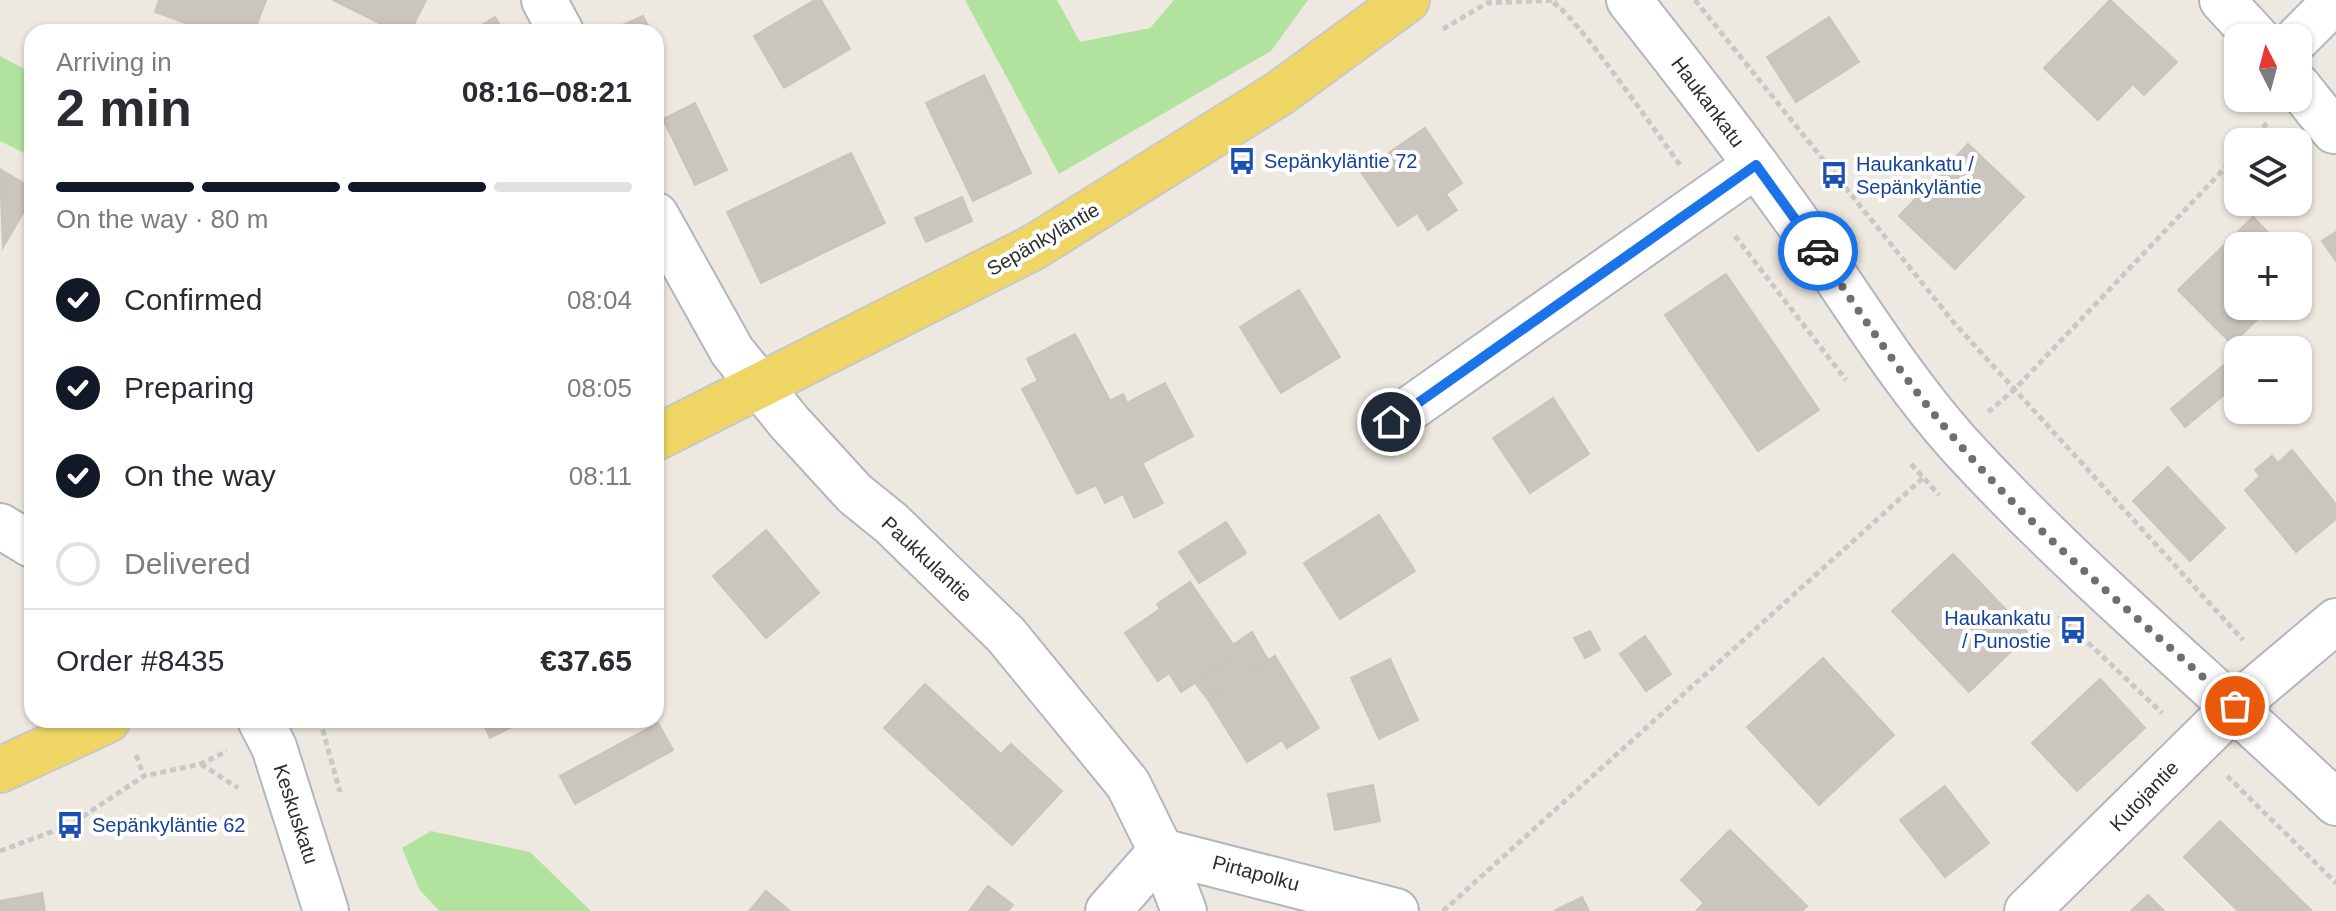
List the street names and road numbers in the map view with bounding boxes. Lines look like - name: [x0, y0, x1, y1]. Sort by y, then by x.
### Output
- street label: Haukankatu: [1667, 53, 1749, 151]
- street label: Sepänkyläntie: [983, 198, 1103, 280]
- street label: Paukkulantie: [878, 512, 976, 606]
- street label: Kutojantie: [2105, 756, 2183, 836]
- street label: Keskuskatu: [270, 761, 322, 867]
- street label: Pirtapolku: [1210, 851, 1302, 895]

